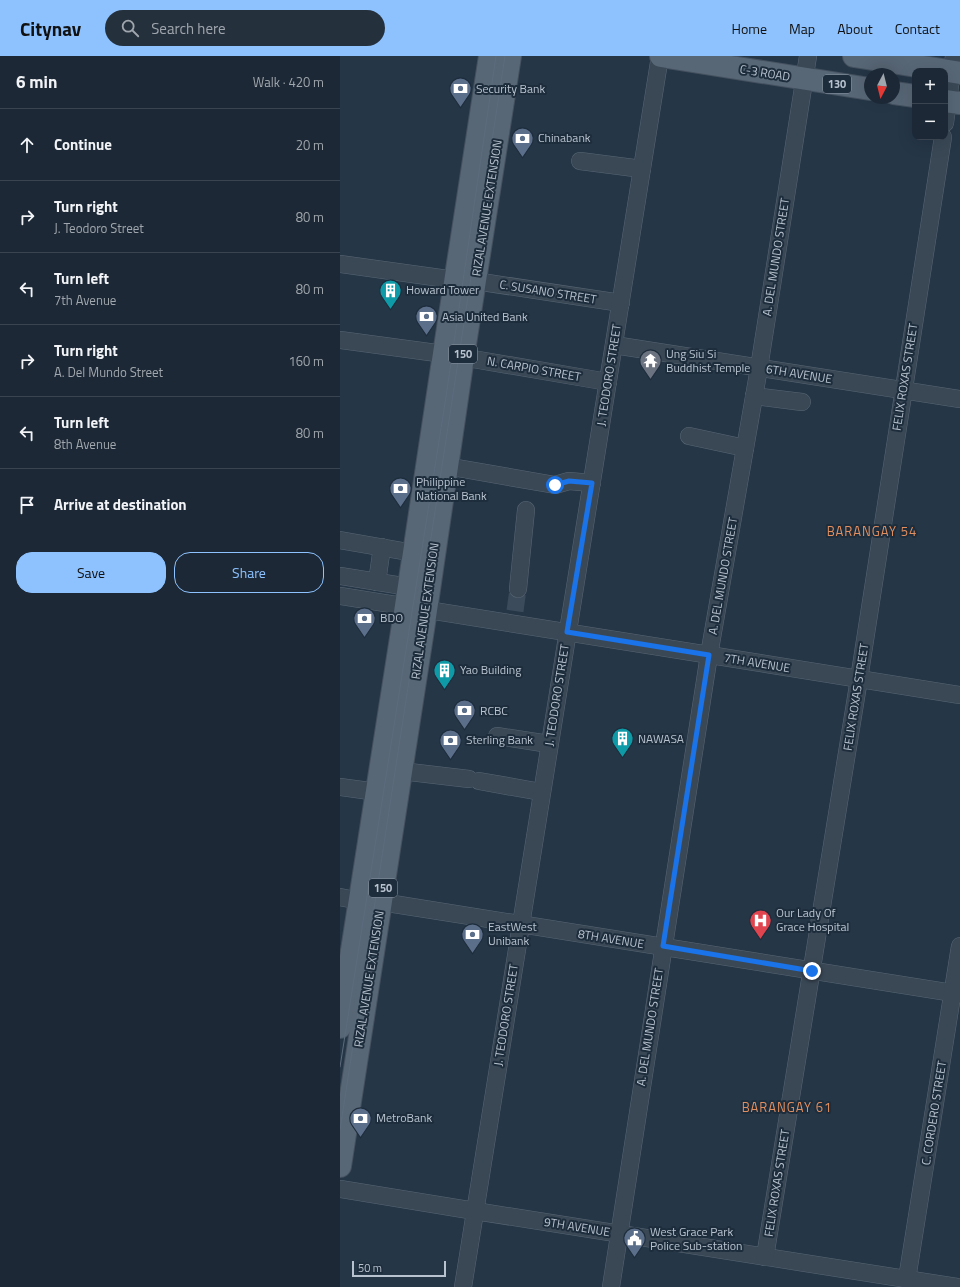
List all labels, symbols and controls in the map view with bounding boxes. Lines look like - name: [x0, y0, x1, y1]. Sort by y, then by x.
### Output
- search box: [105, 10, 385, 46]
- text: Citynav: [20, 14, 81, 43]
- icon: search: [119, 17, 141, 39]
- text: Search here: [151, 17, 226, 40]
- text: Home: [732, 18, 767, 39]
- text: Map: [789, 18, 815, 39]
- text: About: [837, 18, 873, 39]
- text: Contact: [895, 18, 940, 39]
- street label: C-3 ROAD: [738, 59, 792, 86]
- north arrow: [864, 68, 900, 104]
- map controls: [912, 68, 948, 140]
- button: +: [912, 68, 948, 104]
- text: 6 min: [16, 69, 57, 95]
- text: Walk · 420 m: [253, 72, 324, 92]
- road number: 130: [823, 75, 851, 93]
- bank icon: Security Bank: [448, 76, 474, 109]
- place label: Security Bank: [476, 79, 545, 98]
- button: −: [912, 104, 948, 140]
- bank icon: Chinabank: [510, 125, 536, 158]
- place label: Chinabank: [538, 128, 591, 147]
- text: Continue: [54, 133, 112, 156]
- icon: ahead: [16, 134, 38, 156]
- text: 20 m: [296, 135, 324, 155]
- street label: RIZAL AVENUE EXTENSION: [466, 138, 507, 277]
- text: Turn right: [54, 195, 118, 218]
- street label: A. DEL MUNDO STREET: [757, 196, 794, 317]
- icon: right: [16, 206, 38, 228]
- text: 80 m: [296, 207, 324, 227]
- text: J. Teodoro Street: [54, 218, 144, 238]
- text: Turn left: [54, 267, 109, 290]
- street label: C. SUSANO STREET: [498, 274, 599, 309]
- building icon: Howard Tower: [377, 277, 403, 310]
- icon: left: [16, 278, 38, 300]
- text: 80 m: [296, 279, 324, 299]
- place label: Howard Tower: [406, 280, 479, 299]
- text: 7th Avenue: [54, 290, 116, 310]
- bank icon: Asia United Bank: [414, 304, 440, 337]
- place label: Asia United Bank: [442, 307, 528, 326]
- street label: FELIX ROXAS STREET: [887, 321, 923, 432]
- street label: J. TEODORO STREET: [591, 322, 626, 427]
- text: Turn right: [54, 339, 118, 362]
- place label: Ung Siu Si Buddhist Temple: [666, 344, 750, 377]
- road number: 150: [449, 345, 477, 363]
- temple icon: Ung Siu Si Buddhist Temple: [637, 348, 663, 381]
- icon: right: [16, 350, 38, 372]
- text: 160 m: [288, 351, 324, 371]
- street label: N. CARPIO STREET: [486, 351, 583, 386]
- street label: 6TH AVENUE: [765, 359, 834, 388]
- text: A. Del Mundo Street: [54, 362, 163, 382]
- text: Turn left: [54, 411, 109, 434]
- icon: left: [16, 422, 38, 444]
- text: 80 m: [296, 423, 324, 443]
- text: 8th Avenue: [54, 434, 116, 454]
- place label: Philippine National Bank: [416, 472, 487, 505]
- bank icon: Philippine National Bank: [388, 476, 414, 509]
- route start: [546, 476, 564, 494]
- text: Arrive at destination: [54, 493, 187, 516]
- icon: arrive: [16, 494, 38, 516]
- street label: A. DEL MUNDO STREET: [703, 515, 742, 636]
- district label: BARANGAY 54: [827, 521, 917, 541]
- street label: RIZAL AVENUE EXTENSION: [406, 541, 443, 680]
- button: Save: [16, 552, 166, 593]
- button: Share: [174, 552, 324, 593]
- bank icon: BDO: [352, 605, 378, 638]
- place label: BDO: [380, 608, 403, 627]
- street label: FELIX ROXAS STREET: [838, 641, 874, 752]
- street label: J. TEODORO STREET: [539, 642, 574, 747]
- street label: 7TH AVENUE: [723, 648, 792, 677]
- building icon: Yao Building: [432, 657, 458, 690]
- place label: Yao Building: [460, 660, 521, 679]
- bank icon: RCBC: [451, 698, 477, 731]
- place label: RCBC: [480, 701, 508, 720]
- building icon: NAWASA: [610, 726, 636, 759]
- bank icon: Sterling Bank: [438, 727, 464, 760]
- place label: NAWASA: [638, 729, 684, 748]
- place label: Sterling Bank: [466, 730, 533, 749]
- road number: 150: [369, 879, 397, 897]
- place label: Our Lady Of Grace Hospital: [776, 903, 849, 936]
- hospital icon: Our Lady Of Grace Hospital: [748, 907, 774, 940]
- street label: RIZAL AVENUE EXTENSION: [348, 909, 389, 1048]
- place label: EastWest Unibank: [488, 917, 537, 950]
- bank icon: EastWest Unibank: [459, 921, 485, 954]
- street label: 8TH AVENUE: [577, 924, 646, 953]
- street label: J. TEODORO STREET: [488, 962, 523, 1067]
- route end: [803, 962, 821, 980]
- street label: A. DEL MUNDO STREET: [631, 966, 668, 1087]
- street label: C. CORDERO STREET: [916, 1059, 951, 1167]
- district label: BARANGAY 61: [742, 1097, 832, 1117]
- bank icon: MetroBank: [347, 1105, 373, 1138]
- place label: MetroBank: [376, 1108, 432, 1127]
- street label: FELIX ROXAS STREET: [759, 1127, 795, 1238]
- street label: 9TH AVENUE: [543, 1212, 612, 1241]
- place label: West Grace Park Police Sub-station: [650, 1222, 743, 1255]
- public building icon: West Grace Park Police Sub-station: [621, 1226, 647, 1259]
- scale bar: [352, 1259, 446, 1278]
- text: 50 m: [358, 1260, 382, 1276]

